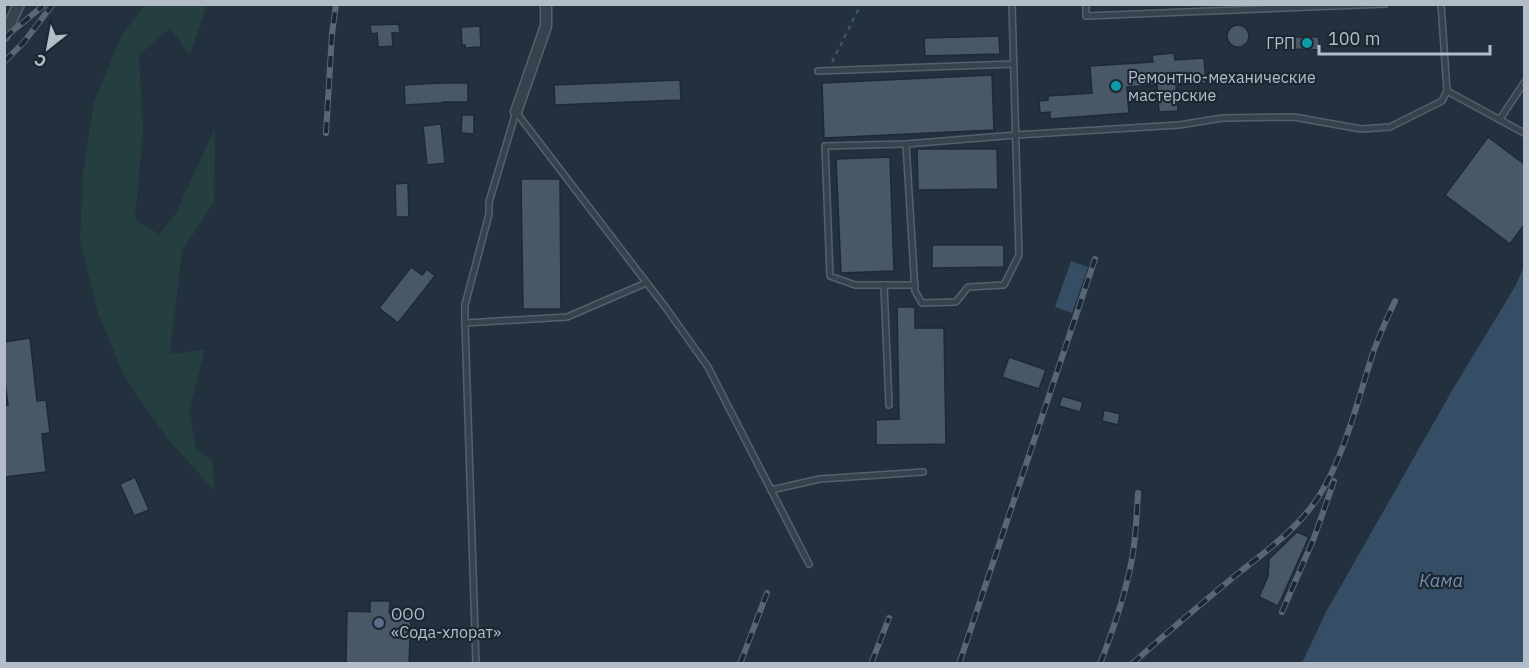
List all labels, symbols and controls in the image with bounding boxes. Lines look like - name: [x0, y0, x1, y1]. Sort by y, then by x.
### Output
- north arrow: [18, 18, 78, 78]
- scale bar: [1319, 18, 1490, 56]
- text: 100 m: [1328, 27, 1380, 50]
- place label: ГРП: [1266, 33, 1295, 53]
- marker: ГРП: [1300, 36, 1314, 50]
- text: С: [31, 50, 50, 72]
- place label: Ремонтно-механические мастерские: [1128, 67, 1316, 105]
- marker: Ремонтно-механические мастерские: [1109, 79, 1123, 93]
- water label: Кама: [1419, 569, 1463, 592]
- place label: ООО «Сода-хлорат»: [391, 604, 501, 642]
- marker: ООО «Сода-хлорат»: [372, 616, 386, 630]

